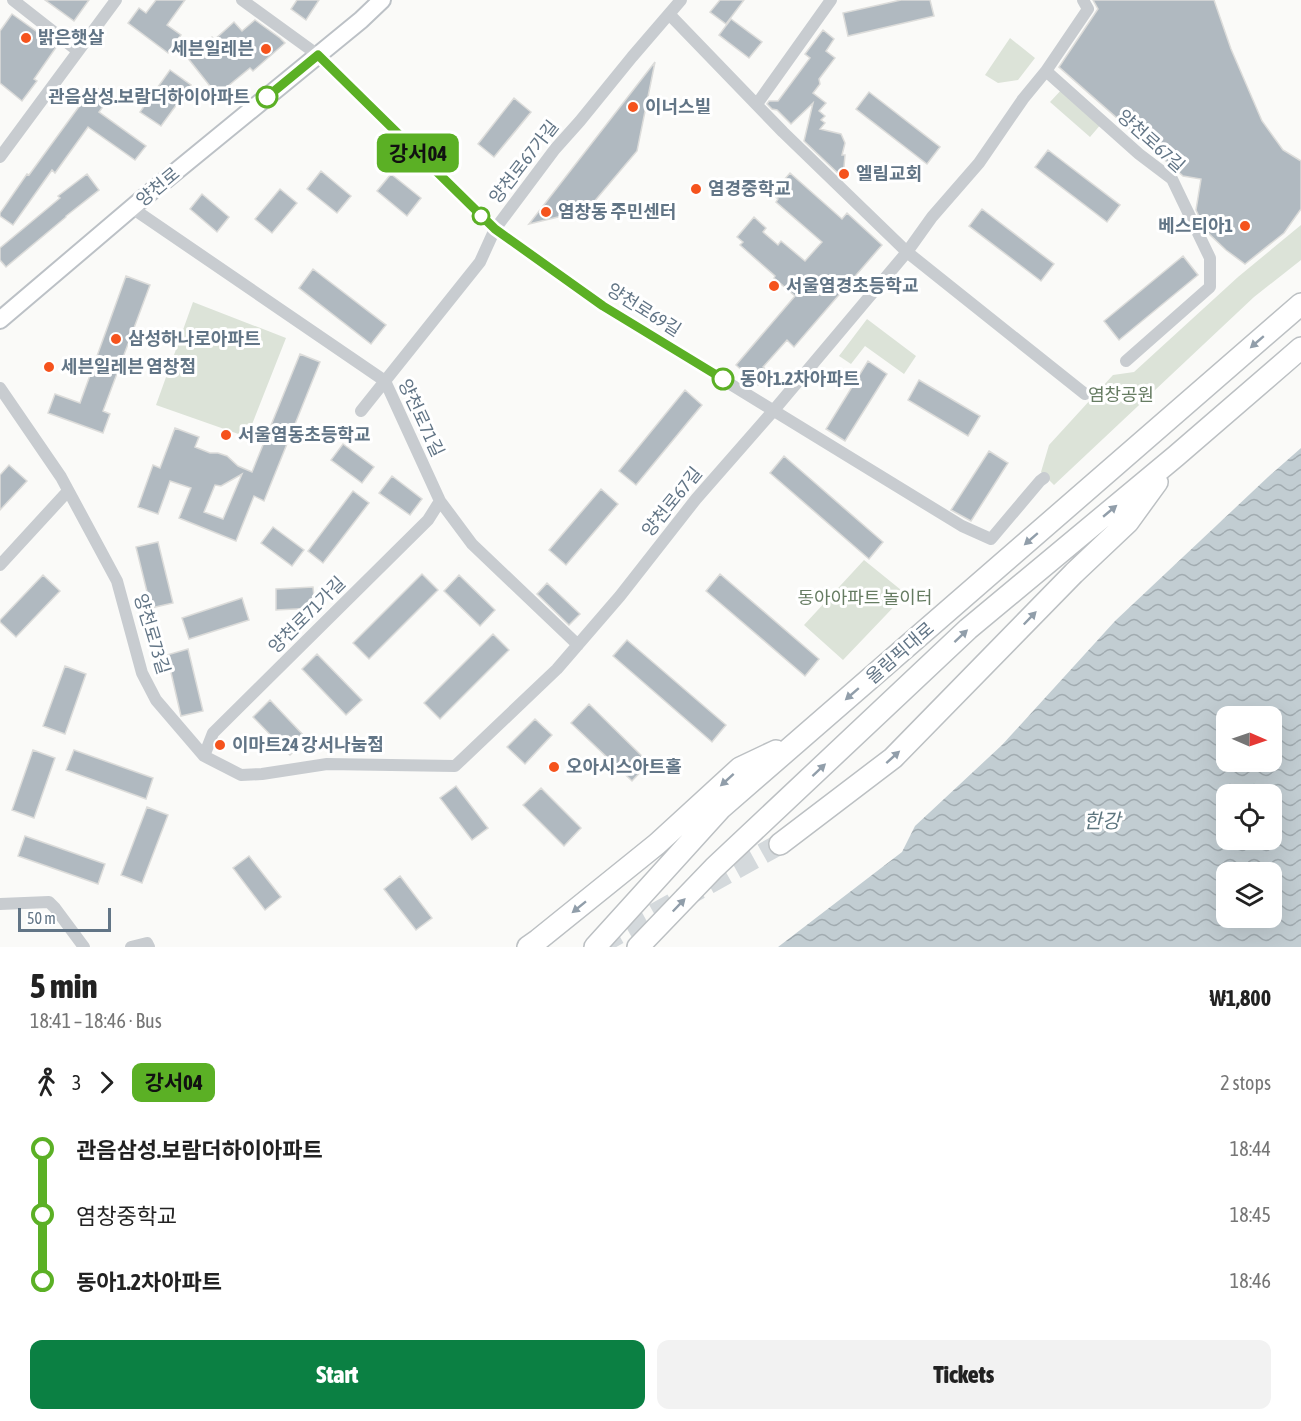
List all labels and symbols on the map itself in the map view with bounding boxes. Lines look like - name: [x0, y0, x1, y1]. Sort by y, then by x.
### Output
- place label: 밝은햇살: [38, 27, 105, 48]
- marker: 밝은햇살: [19, 31, 33, 45]
- place label: 세븐일레븐: [171, 38, 254, 59]
- marker: 세븐일레븐: [259, 42, 273, 56]
- place label: 관음삼성.보람더하이아파트: [48, 86, 250, 107]
- marker: 관음삼성.보람더하이아파트: [256, 86, 278, 108]
- place label: 이너스빌: [645, 96, 711, 117]
- marker: 이너스빌: [626, 100, 640, 114]
- street label: 양천로67길: [1113, 105, 1189, 176]
- street label: 양천로67가길: [485, 116, 563, 207]
- line badge: 강서04: [376, 134, 460, 172]
- street label: 양천로: [132, 163, 183, 211]
- place label: 엘림교회: [856, 163, 922, 184]
- marker: 엘림교회: [837, 167, 851, 181]
- place label: 염경중학교: [708, 178, 791, 199]
- marker: 염경중학교: [689, 182, 703, 196]
- place label: 염창동 주민센터: [558, 201, 676, 222]
- marker: 염창동 주민센터: [539, 205, 553, 219]
- unlabelled marker: [472, 207, 490, 225]
- place label: 베스티아1: [1158, 215, 1233, 236]
- marker: 베스티아1: [1238, 219, 1252, 233]
- place label: 서울염경초등학교: [786, 275, 918, 296]
- street label: 양천로69길: [603, 279, 685, 341]
- marker: 서울염경초등학교: [767, 279, 781, 293]
- place label: 삼성하나로아파트: [128, 328, 260, 349]
- marker: 삼성하나로아파트: [109, 332, 123, 346]
- one-way arrow: [1250, 335, 1265, 348]
- place label: 세븐일레븐 염창점: [61, 356, 196, 377]
- marker: 세븐일레븐 염창점: [42, 360, 56, 374]
- marker: 동아1.2차아파트: [712, 368, 734, 390]
- place label: 동아1.2차아파트: [740, 368, 859, 389]
- street label: 양천로71길: [394, 376, 449, 460]
- park label: 염창공원: [1088, 384, 1154, 405]
- place label: 서울염동초등학교: [238, 424, 370, 445]
- marker: 서울염동초등학교: [219, 428, 233, 442]
- street label: 양천로67길: [637, 463, 706, 541]
- one-way arrow: [1102, 504, 1118, 517]
- one-way arrow: [1024, 532, 1039, 545]
- street label: 양천로71가길: [264, 572, 349, 657]
- park label: 동아아파트 놀이터: [798, 587, 932, 608]
- street label: 양천로73길: [130, 591, 175, 677]
- one-way arrow: [1023, 611, 1037, 626]
- street label: 올림픽대로: [862, 618, 938, 688]
- one-way arrow: [953, 629, 968, 643]
- one-way arrow: [844, 687, 859, 701]
- north arrow: [1216, 706, 1282, 772]
- place label: 이마트24 강서나눔점: [232, 734, 384, 755]
- marker: 이마트24 강서나눔점: [213, 738, 227, 752]
- one-way arrow: [885, 751, 900, 764]
- place label: 오아시스아트홀: [566, 756, 682, 777]
- marker: 오아시스아트홀: [547, 760, 561, 774]
- one-way arrow: [811, 763, 825, 777]
- one-way arrow: [719, 773, 734, 787]
- water label: 한강: [1084, 809, 1123, 832]
- one-way arrow: [671, 898, 685, 912]
- one-way arrow: [571, 901, 587, 914]
- scale bar: [18, 905, 111, 932]

